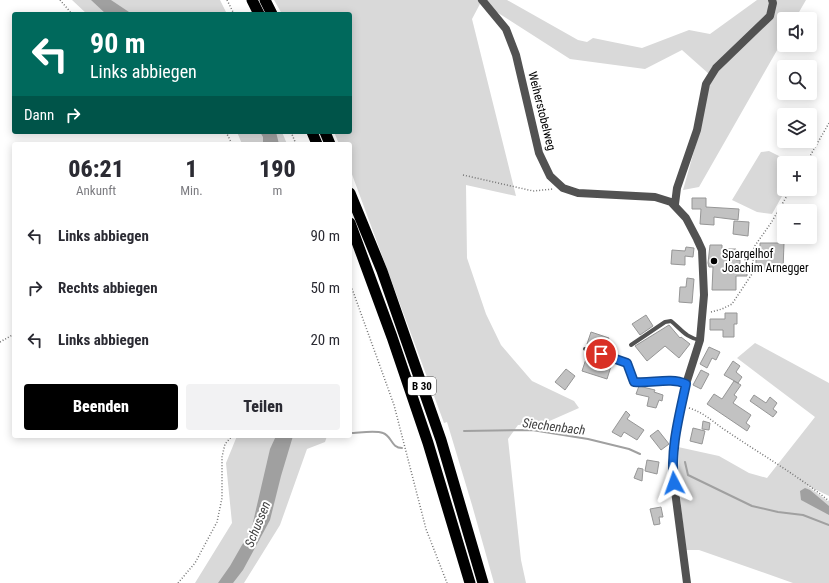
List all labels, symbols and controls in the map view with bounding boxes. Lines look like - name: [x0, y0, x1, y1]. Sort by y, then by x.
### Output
- map controls: [777, 12, 817, 244]
- button: sound: [777, 12, 817, 52]
- text: 90 m: [90, 27, 146, 60]
- icon: left: [24, 28, 76, 80]
- button: search: [777, 60, 817, 100]
- text: Links abbiegen: [90, 61, 197, 82]
- street label: Weiherstobelweg: [525, 70, 559, 152]
- icon: right: [62, 104, 84, 126]
- text: Dann: [24, 106, 54, 124]
- button: layers: [777, 108, 817, 148]
- text: 06:21: [68, 155, 124, 183]
- text: 1: [185, 155, 198, 183]
- text: 190: [259, 155, 296, 183]
- button: +: [777, 156, 817, 196]
- text: Ankunft: [76, 183, 116, 198]
- text: Min.: [180, 183, 203, 198]
- text: m: [272, 183, 282, 198]
- button: −: [777, 204, 817, 244]
- icon: left: [24, 225, 46, 247]
- text: Links abbiegen: [58, 227, 149, 245]
- text: 90 m: [310, 227, 340, 245]
- place label: Spargelhof Joachim Arnegger: [722, 247, 809, 275]
- marker: Spargelhof Joachim Arnegger: [709, 256, 719, 266]
- icon: right: [24, 277, 46, 299]
- text: Rechts abbiegen: [58, 279, 158, 297]
- text: 50 m: [310, 279, 340, 297]
- icon: left: [24, 329, 46, 351]
- text: Links abbiegen: [58, 331, 149, 349]
- text: 20 m: [310, 331, 340, 349]
- pin: [584, 337, 618, 371]
- icon: arrive: [590, 343, 612, 365]
- road number: B 30: [408, 377, 436, 395]
- button: Beenden: [24, 384, 178, 430]
- button: Teilen: [186, 384, 340, 430]
- water label: Siechenbach: [522, 415, 586, 438]
- position arrow: [653, 462, 695, 504]
- water label: Schussen: [242, 499, 273, 549]

